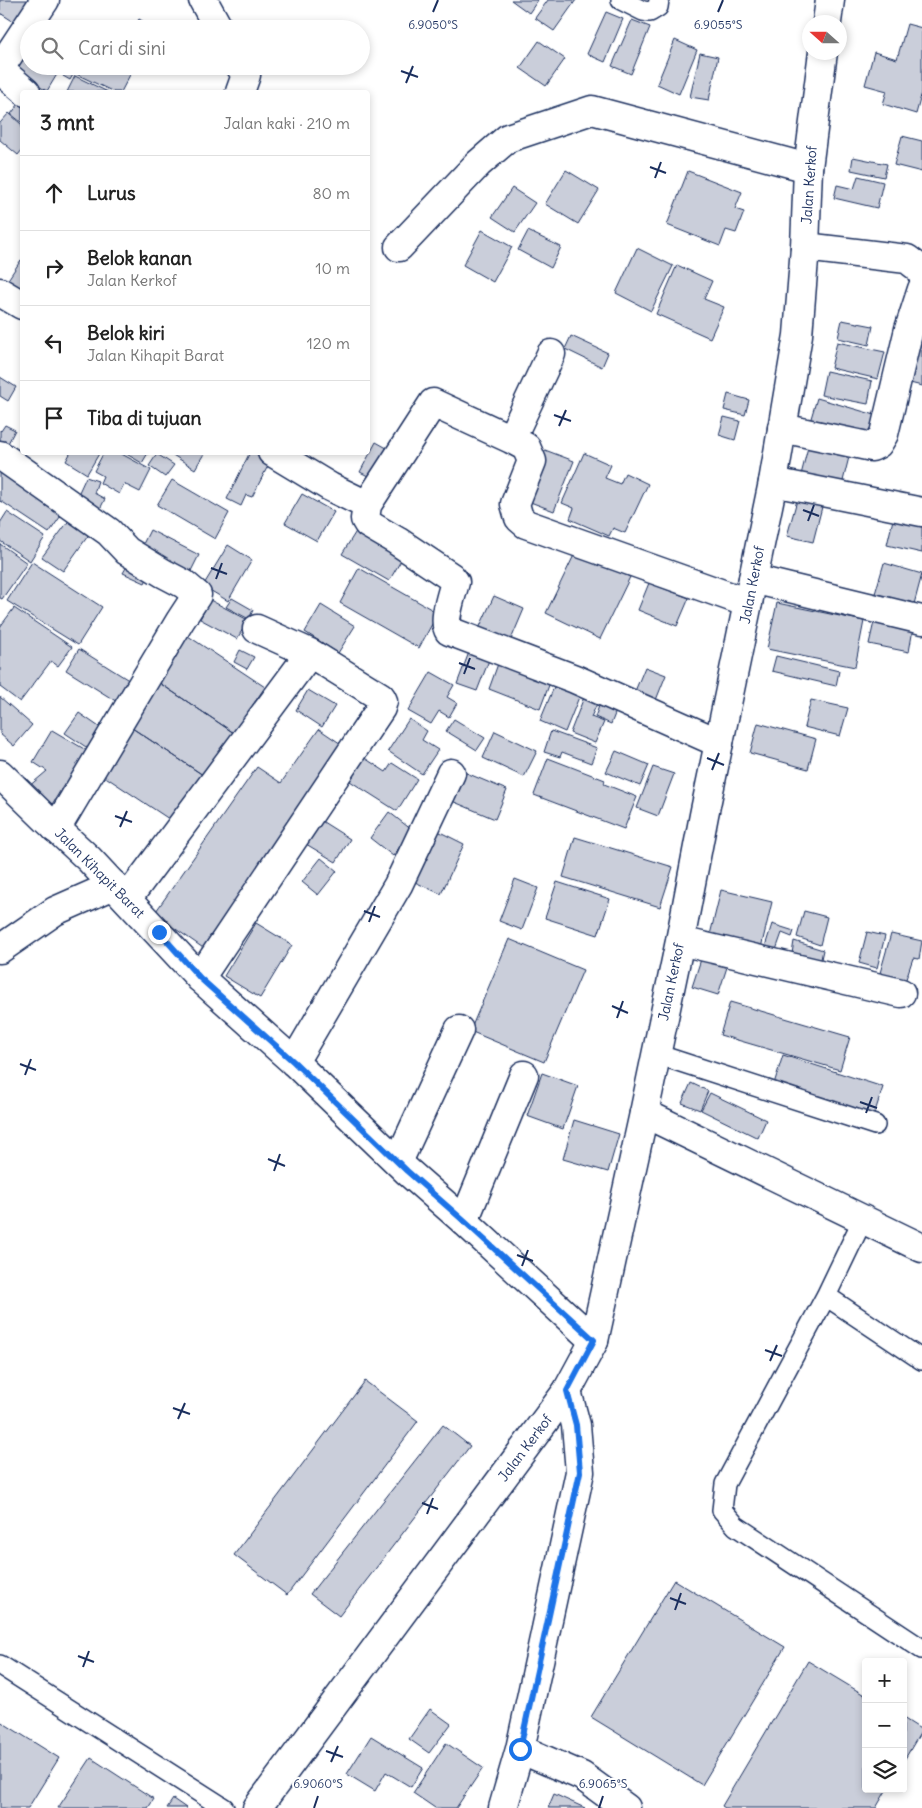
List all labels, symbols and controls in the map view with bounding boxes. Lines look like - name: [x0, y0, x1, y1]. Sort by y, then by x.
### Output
- north arrow: [802, 15, 847, 60]
- text: 6.9050°S: [408, 17, 458, 32]
- text: 6.9055°S: [694, 17, 743, 32]
- search box: [20, 20, 370, 75]
- icon: search: [38, 34, 66, 62]
- text: Cari di sini: [78, 36, 166, 60]
- text: 3 mnt: [40, 109, 94, 136]
- text: Jalan kaki · 210 m: [223, 113, 350, 133]
- street label: Jalan Kerkof: [797, 145, 821, 225]
- icon: ahead: [40, 179, 68, 207]
- text: Lurus: [87, 181, 136, 205]
- text: 80 m: [312, 183, 350, 203]
- text: Belok kanan: [87, 246, 192, 270]
- icon: right: [40, 254, 68, 282]
- text: 10 m: [315, 258, 350, 278]
- text: Jalan Kerkof: [87, 270, 177, 290]
- text: Belok kiri: [87, 321, 165, 345]
- icon: left: [40, 329, 68, 357]
- text: 120 m: [307, 333, 350, 353]
- text: Jalan Kihapit Barat: [87, 345, 224, 365]
- icon: arrive: [40, 404, 68, 432]
- text: Tiba di tujuan: [87, 406, 202, 430]
- street label: Jalan Kerkof: [736, 544, 768, 625]
- street label: Jalan Kihapit Barat: [51, 824, 149, 922]
- route end: [148, 921, 171, 944]
- street label: Jalan Kerkof: [654, 941, 688, 1022]
- street label: Jalan Kerkof: [494, 1411, 556, 1485]
- map controls: [862, 1658, 907, 1793]
- button: +: [862, 1658, 907, 1703]
- button: −: [862, 1703, 907, 1748]
- route start: [509, 1738, 532, 1761]
- button: layers: [862, 1748, 907, 1793]
- text: 6.9060°S: [293, 1776, 343, 1791]
- text: 6.9065°S: [579, 1776, 628, 1791]

